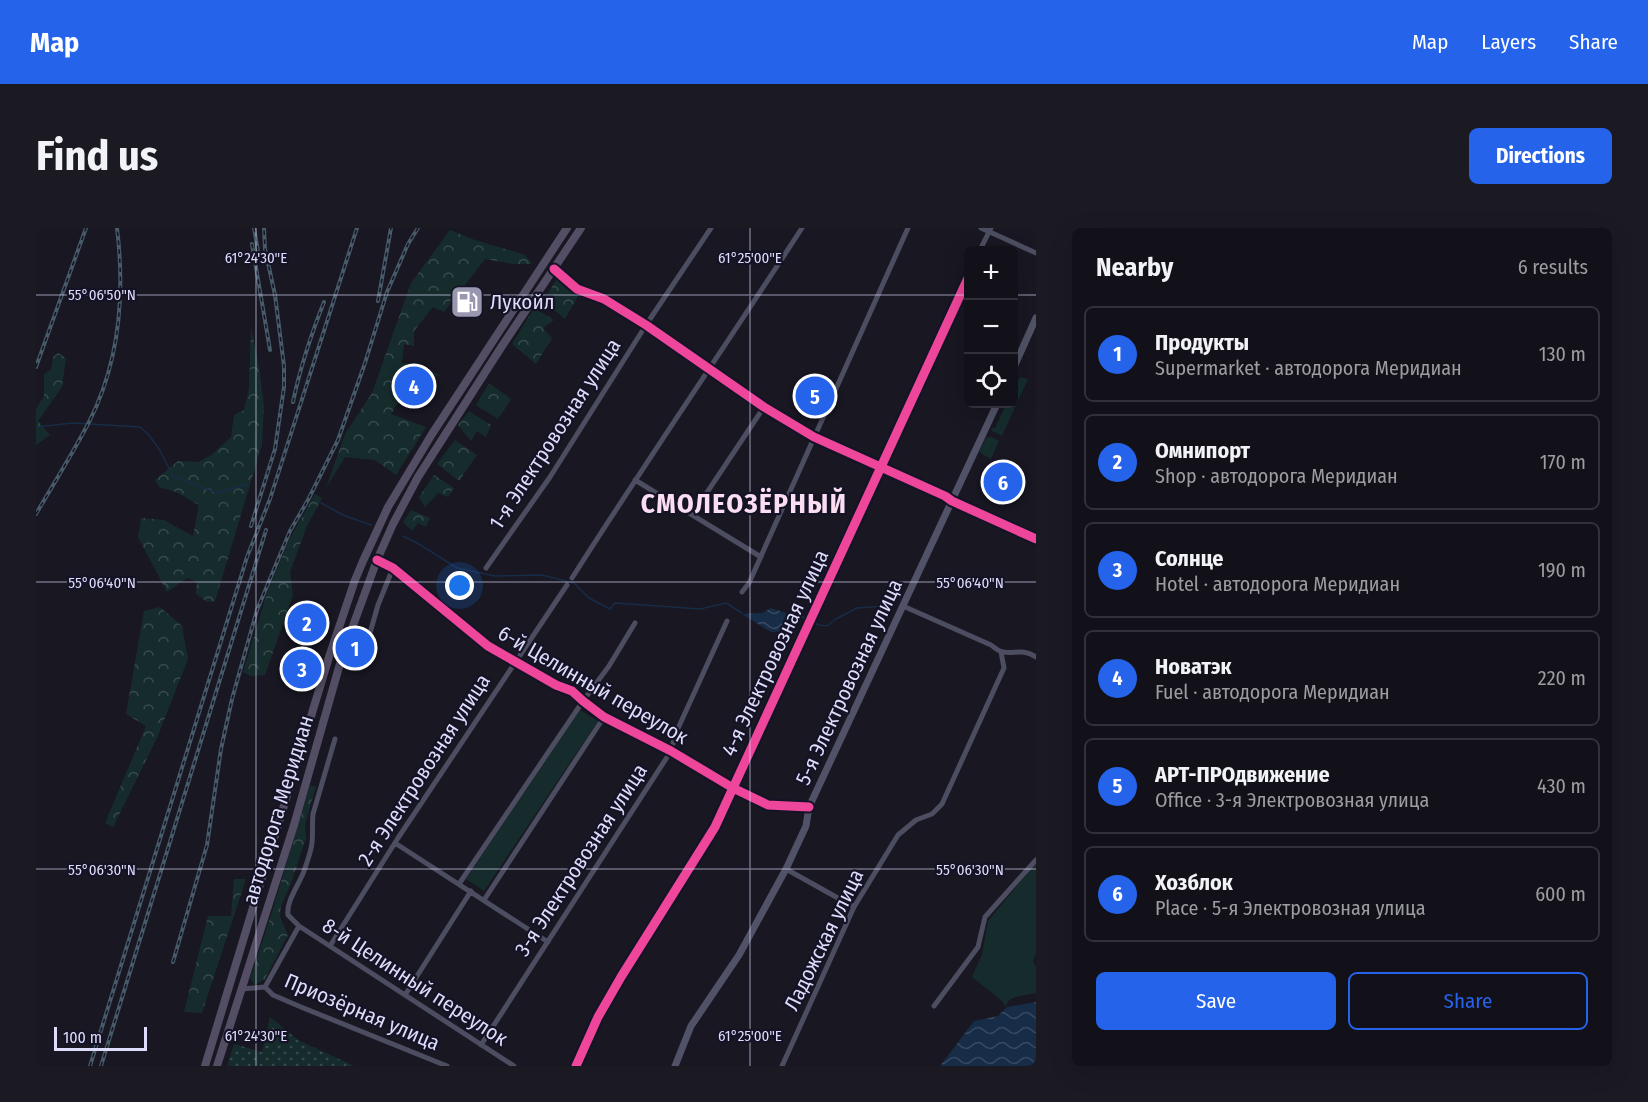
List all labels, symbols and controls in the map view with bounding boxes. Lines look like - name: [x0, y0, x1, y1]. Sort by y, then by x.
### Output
- text: Map: [30, 26, 79, 59]
- text: Map: [1412, 29, 1448, 55]
- text: Layers: [1481, 29, 1536, 55]
- text: Share: [1569, 29, 1618, 55]
- button: Directions: [1469, 128, 1612, 184]
- text: Find us: [36, 131, 158, 181]
- map controls: [964, 246, 1018, 408]
- button: +: [964, 246, 1018, 300]
- text: 61°24'30"E: [225, 249, 287, 267]
- text: 61°25'00"E: [718, 249, 782, 267]
- text: Nearby: [1096, 252, 1173, 283]
- text: 6 results: [1518, 255, 1588, 279]
- fuel station icon: Лукойл: [449, 284, 485, 320]
- text: 55°06'50"N: [68, 286, 136, 304]
- place label: Лукойл: [490, 289, 555, 315]
- button: −: [964, 300, 1018, 354]
- text: Продукты: [1155, 329, 1249, 356]
- street label: 1-я Электровозная улица: [484, 334, 626, 534]
- text: 1: [1113, 342, 1122, 366]
- text: 130 m: [1539, 342, 1586, 366]
- button: locate: [964, 354, 1018, 408]
- text: Supermarket · автодорога Меридиан: [1155, 356, 1462, 380]
- pin: 4: [394, 364, 434, 408]
- pin: 5: [796, 374, 834, 418]
- text: Омнипорт: [1155, 437, 1250, 464]
- text: 2: [1113, 450, 1122, 474]
- text: 170 m: [1540, 450, 1586, 474]
- pin: 6: [984, 460, 1022, 504]
- text: Shop · автодорога Меридиан: [1155, 464, 1398, 488]
- district label: СМОЛЕОЗЁРНЫЙ: [641, 487, 847, 520]
- text: Солнце: [1155, 545, 1223, 572]
- street label: 4-я Электровозная улица: [716, 546, 834, 760]
- text: 3: [1113, 558, 1122, 582]
- text: 190 m: [1538, 558, 1586, 582]
- your location: [445, 571, 474, 600]
- text: Hotel · автодорога Меридиан: [1155, 572, 1400, 596]
- text: 55°06'40"N: [68, 574, 136, 592]
- text: 55°06'40"N: [936, 574, 1004, 592]
- street label: 5-я Электровозная улица: [790, 575, 908, 789]
- pin: 2: [288, 600, 326, 646]
- street label: 6-й Целинный переулок: [493, 620, 693, 750]
- pin: 1: [336, 626, 374, 670]
- pin: 3: [282, 646, 322, 692]
- text: Новатэк: [1155, 653, 1232, 680]
- text: 4: [1112, 666, 1123, 690]
- text: 220 m: [1538, 666, 1586, 690]
- street label: 2-я Электровозная улица: [352, 669, 496, 871]
- text: Fuel · автодорога Меридиан: [1155, 680, 1390, 704]
- street label: автодорога Меридиан: [237, 712, 319, 908]
- street label: 3-я Электровозная улица: [509, 759, 653, 961]
- text: АРТ-ПРОдвижение: [1155, 761, 1330, 788]
- text: 5: [1113, 774, 1122, 798]
- text: 430 m: [1537, 774, 1586, 798]
- text: Office · 3-я Электровозная улица: [1155, 788, 1429, 812]
- text: 55°06'30"N: [68, 861, 136, 879]
- text: 55°06'30"N: [936, 861, 1004, 879]
- street label: Ладожская улица: [779, 865, 869, 1015]
- text: Хозблок: [1155, 869, 1233, 896]
- text: 6: [1112, 882, 1123, 906]
- text: 600 m: [1535, 882, 1586, 906]
- text: Place · 5-я Электровозная улица: [1155, 896, 1425, 920]
- street label: 8-й Целинный переулок: [317, 912, 513, 1052]
- street label: Приозёрная улица: [281, 968, 443, 1056]
- button: Save: [1096, 972, 1336, 1030]
- button: Share: [1348, 972, 1588, 1030]
- scale bar: [54, 1024, 147, 1052]
- text: 61°24'30"E: [225, 1027, 287, 1045]
- text: 61°25'00"E: [718, 1027, 782, 1045]
- text: 100 m: [63, 1028, 102, 1047]

